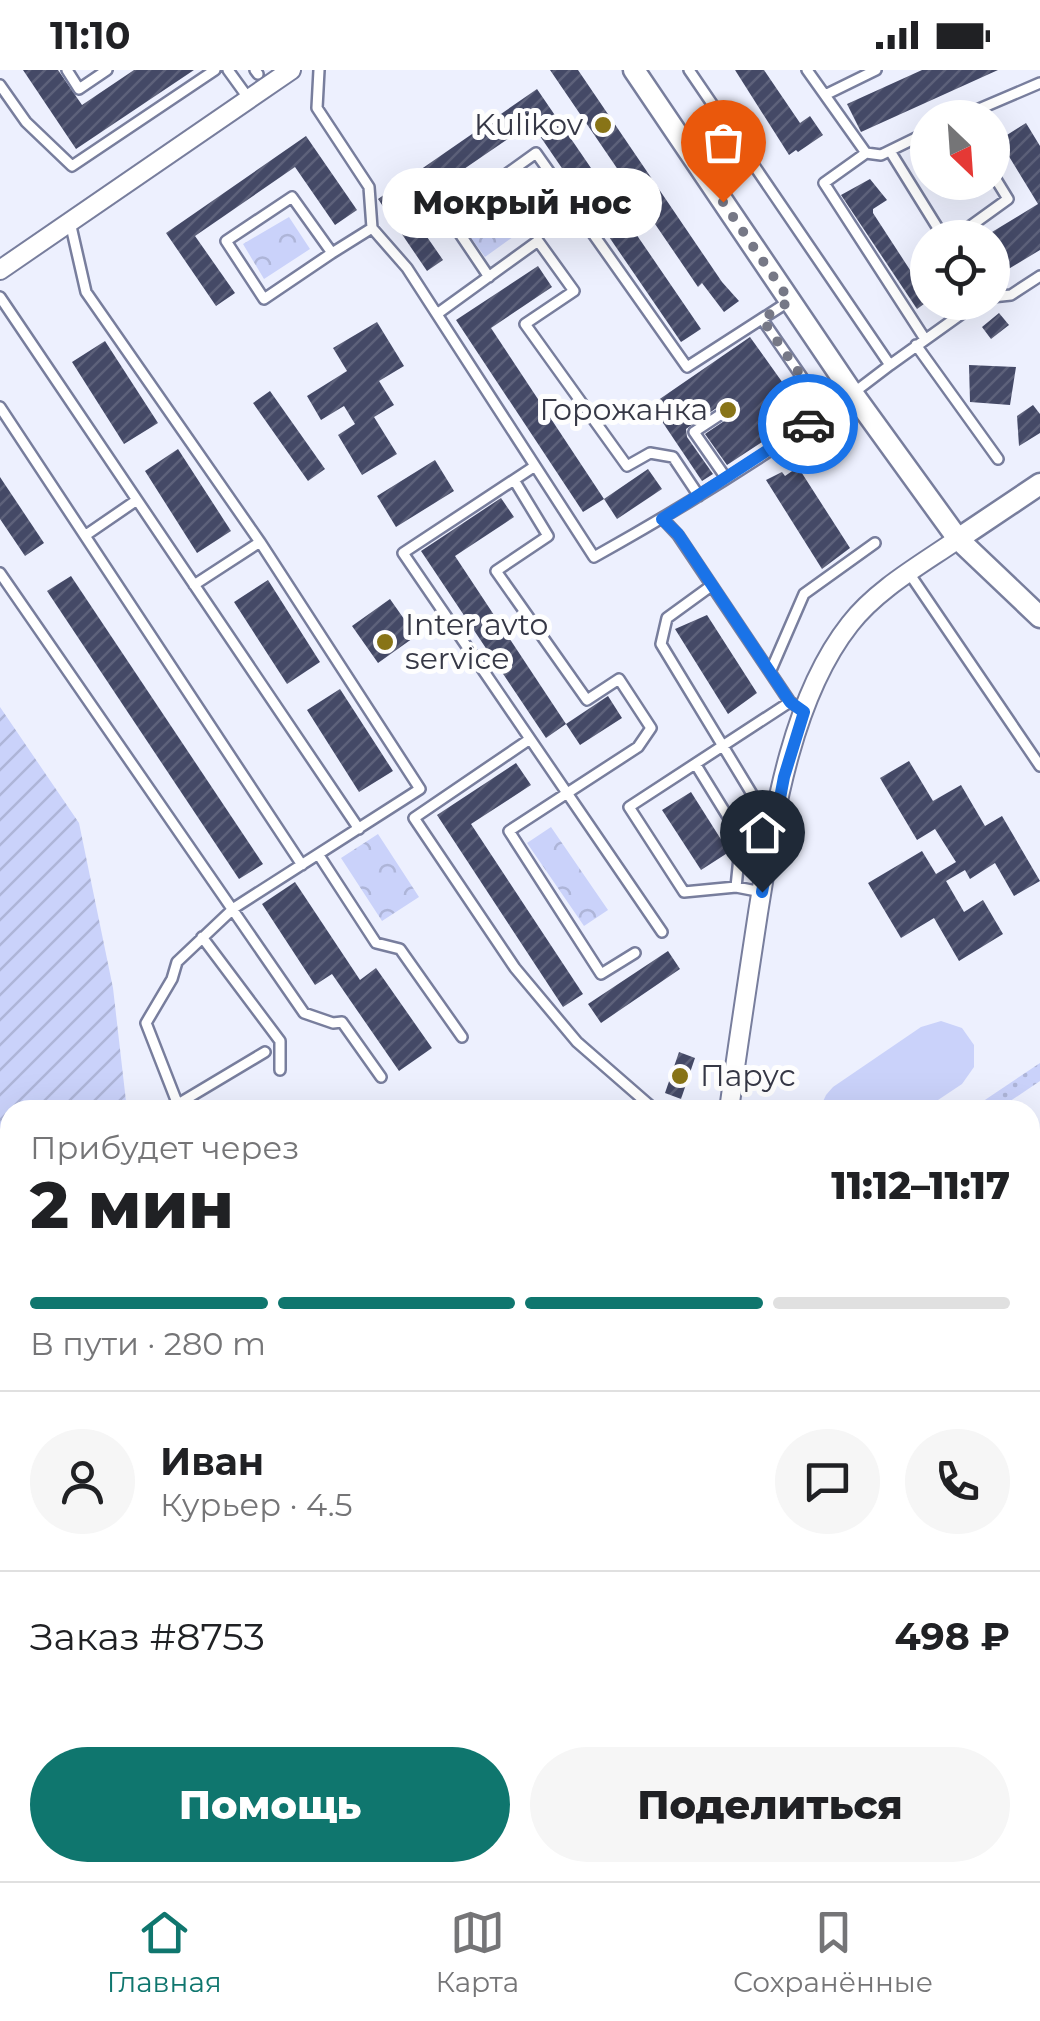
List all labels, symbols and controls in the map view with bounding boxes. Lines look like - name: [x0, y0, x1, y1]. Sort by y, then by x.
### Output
- text: 11:10: [50, 12, 130, 59]
- pin: [681, 100, 766, 203]
- north arrow: [910, 100, 1010, 200]
- map controls: [910, 100, 1010, 320]
- place label: Kulikov: [474, 106, 584, 143]
- marker: Kulikov: [592, 114, 614, 136]
- icon: bag: [696, 115, 751, 170]
- callout: Мокрый нос: [383, 167, 663, 237]
- text: Мокрый нос: [412, 183, 632, 222]
- button: locate: [910, 220, 1010, 320]
- courier: [758, 374, 858, 474]
- place label: Горожанка: [539, 391, 708, 428]
- icon: car: [781, 397, 836, 452]
- marker: Горожанка: [717, 399, 739, 421]
- place label: Inter avto service: [405, 606, 548, 677]
- marker: Inter avto service: [374, 631, 396, 653]
- pin: [720, 790, 805, 893]
- icon: home: [735, 805, 790, 860]
- place label: Парус: [700, 1057, 796, 1094]
- marker: Парус: [669, 1065, 691, 1087]
- text: Прибудет через: [30, 1128, 299, 1167]
- text: 11:12–11:17: [831, 1162, 1010, 1209]
- text: 2 мин: [30, 1165, 234, 1244]
- text: В пути · 280 m: [30, 1324, 266, 1363]
- button: person: [30, 1429, 135, 1534]
- button: chat: [775, 1429, 880, 1534]
- button: phone: [905, 1429, 1010, 1534]
- text: Иван: [160, 1438, 264, 1485]
- text: Курьер · 4.5: [160, 1485, 353, 1524]
- text: Заказ #8753: [30, 1613, 265, 1660]
- text: 498 ₽: [894, 1613, 1010, 1660]
- button: Помощь: [30, 1747, 510, 1862]
- button: Поделиться: [530, 1747, 1010, 1862]
- tab: Главная: [107, 1905, 222, 1999]
- tab: Карта: [435, 1905, 519, 1999]
- tab: Сохранённые: [733, 1905, 933, 1999]

